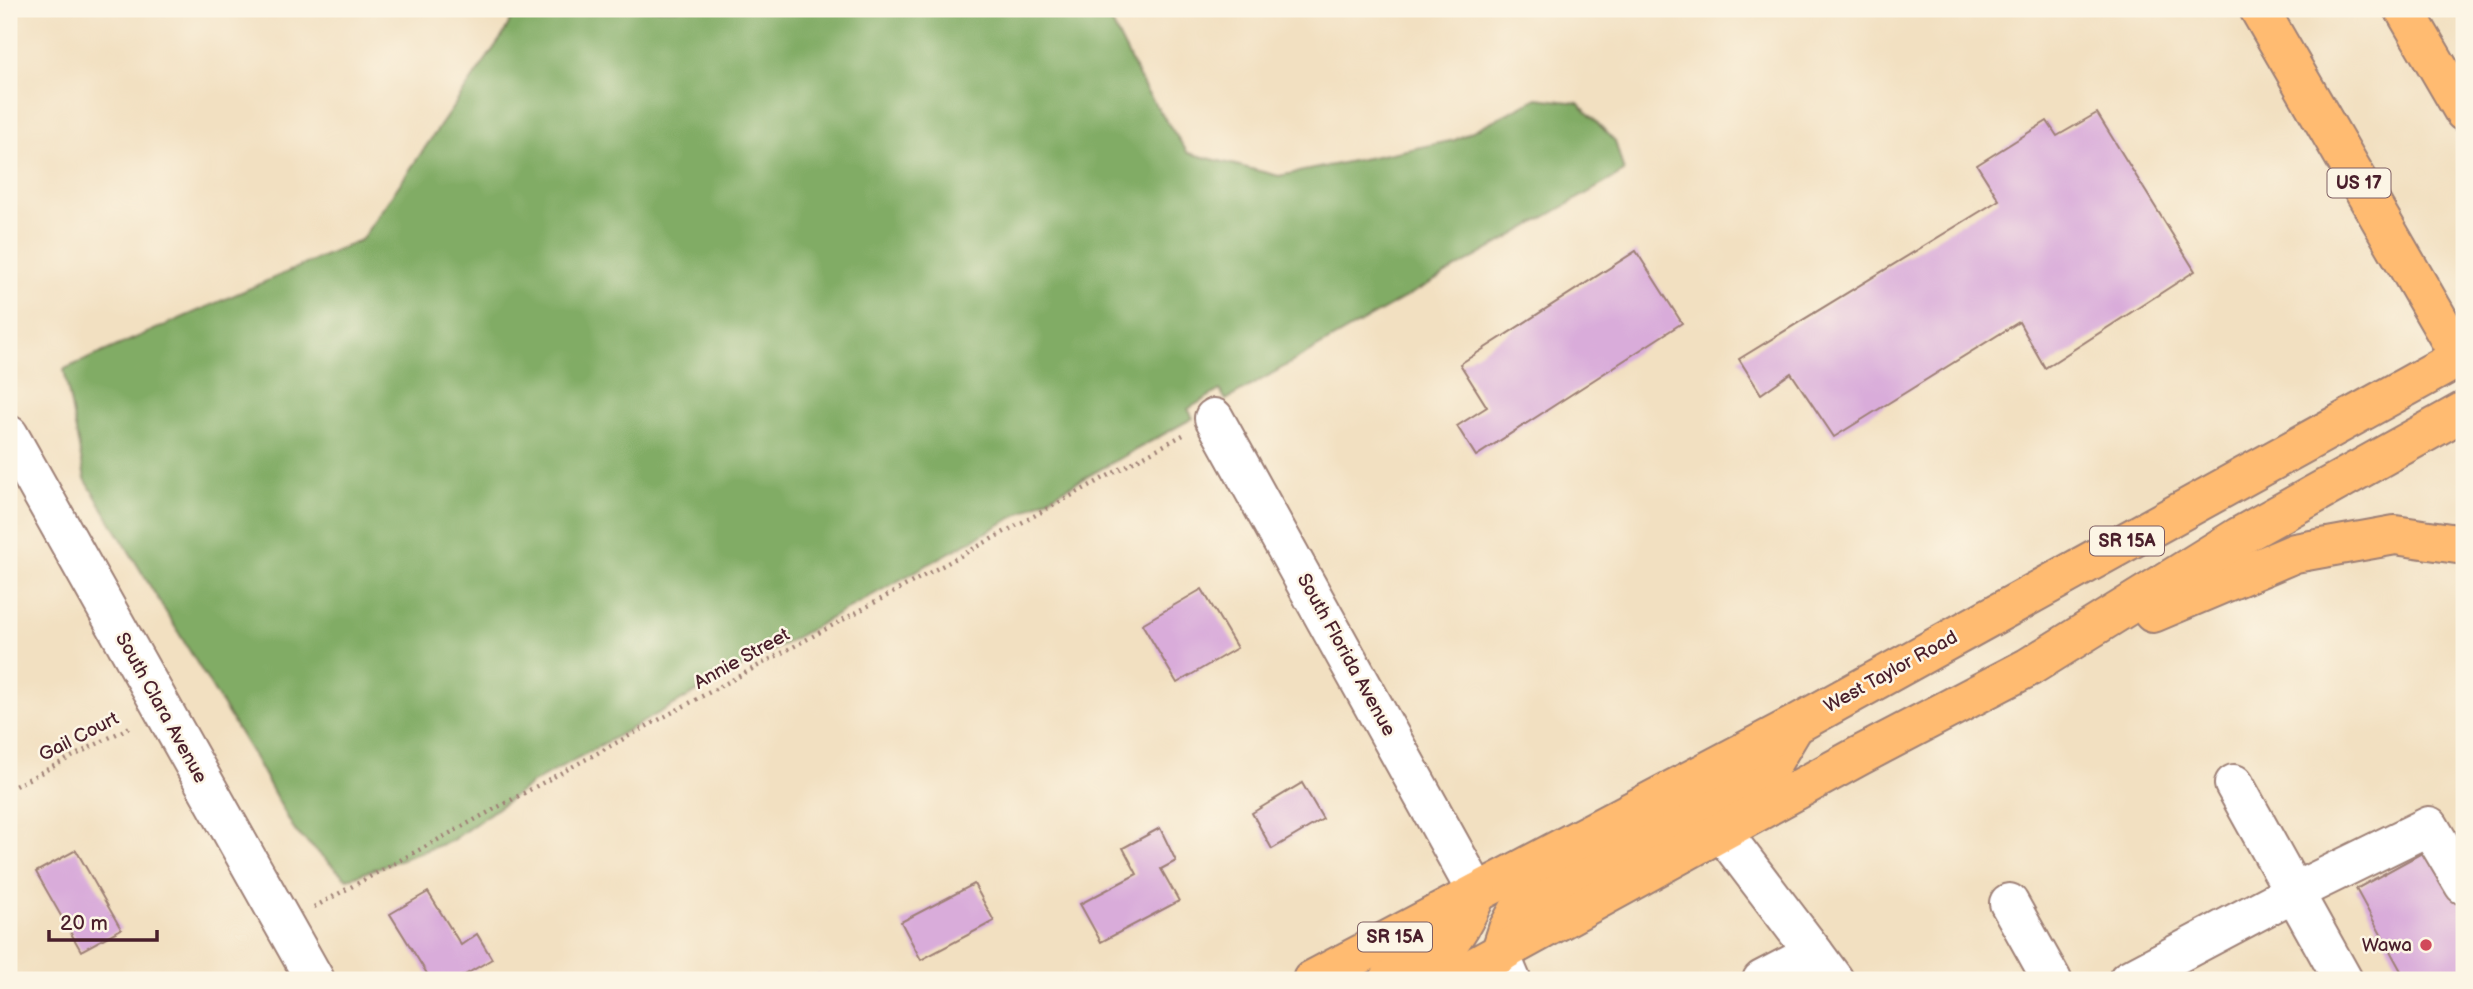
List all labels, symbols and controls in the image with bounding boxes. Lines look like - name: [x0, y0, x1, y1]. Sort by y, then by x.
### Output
- road number: US 17: [2328, 168, 2390, 198]
- road number: SR 15A: [2090, 526, 2164, 556]
- street label: South Florida Avenue: [1292, 570, 1400, 740]
- street label: Annie Street: [690, 623, 794, 695]
- street label: West Taylor Road: [1820, 626, 1962, 718]
- street label: South Clara Avenue: [110, 629, 212, 787]
- street label: Gail Court: [35, 707, 123, 767]
- scale bar: [49, 898, 158, 942]
- text: 20 m: [60, 911, 108, 936]
- road number: SR 15A: [1358, 922, 1432, 952]
- place label: Wawa: [2362, 934, 2412, 957]
- marker: Wawa: [2418, 937, 2434, 953]

